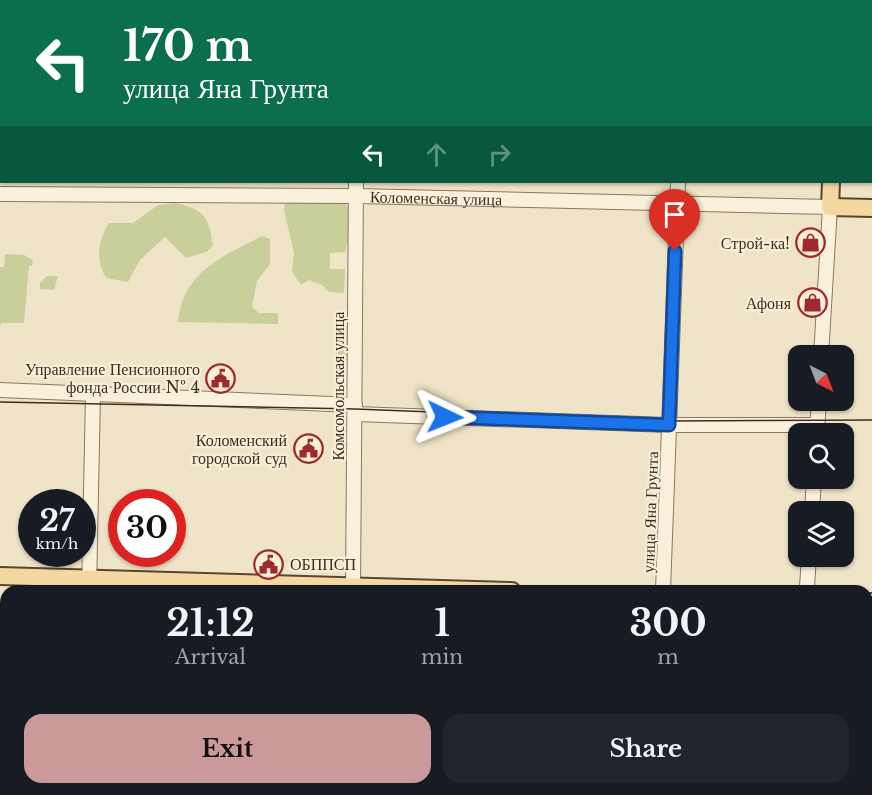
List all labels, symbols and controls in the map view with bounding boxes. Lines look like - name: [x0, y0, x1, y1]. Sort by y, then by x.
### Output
- text: 170 m: [123, 20, 252, 72]
- icon: left: [24, 24, 102, 102]
- text: улица Яна Грунта: [123, 72, 329, 105]
- icon: left: [357, 138, 390, 171]
- icon: ahead: [420, 138, 453, 171]
- icon: right: [483, 138, 516, 171]
- street label: Коломенская улица: [370, 186, 502, 209]
- pin: [649, 189, 700, 251]
- icon: arrive: [658, 198, 691, 231]
- shop icon: Строй-ка!: [795, 227, 827, 259]
- place label: Строй-ка!: [721, 233, 790, 253]
- shop icon: Афоня: [796, 287, 828, 319]
- place label: Афоня: [746, 293, 792, 313]
- street label: Комсомольская улица: [328, 312, 348, 460]
- north arrow: [788, 345, 854, 411]
- map controls: [788, 345, 854, 567]
- place label: Управление Пенсионного фонда России № 4: [25, 359, 200, 397]
- public building icon: Управление Пенсионного фонда России № 4: [205, 362, 237, 394]
- position arrow: [413, 385, 477, 449]
- button: search: [788, 423, 854, 489]
- place label: Коломенский городской суд: [192, 430, 287, 468]
- public building icon: Коломенский городской суд: [292, 433, 324, 465]
- street label: улица Яна Грунта: [638, 451, 662, 573]
- speed limit sign: 30: [108, 489, 186, 567]
- button: layers: [788, 501, 854, 567]
- text: 27: [39, 502, 75, 539]
- text: km/h: [36, 534, 78, 553]
- public building icon: ОБППСП: [253, 548, 285, 580]
- place label: ОБППСП: [290, 554, 357, 574]
- text: 21:12: [166, 601, 255, 646]
- text: 1: [434, 601, 450, 646]
- text: 300: [629, 601, 707, 646]
- text: Arrival: [175, 645, 246, 669]
- text: min: [421, 645, 463, 669]
- text: m: [657, 645, 679, 669]
- button: Exit: [24, 714, 431, 783]
- button: Share: [443, 714, 849, 783]

